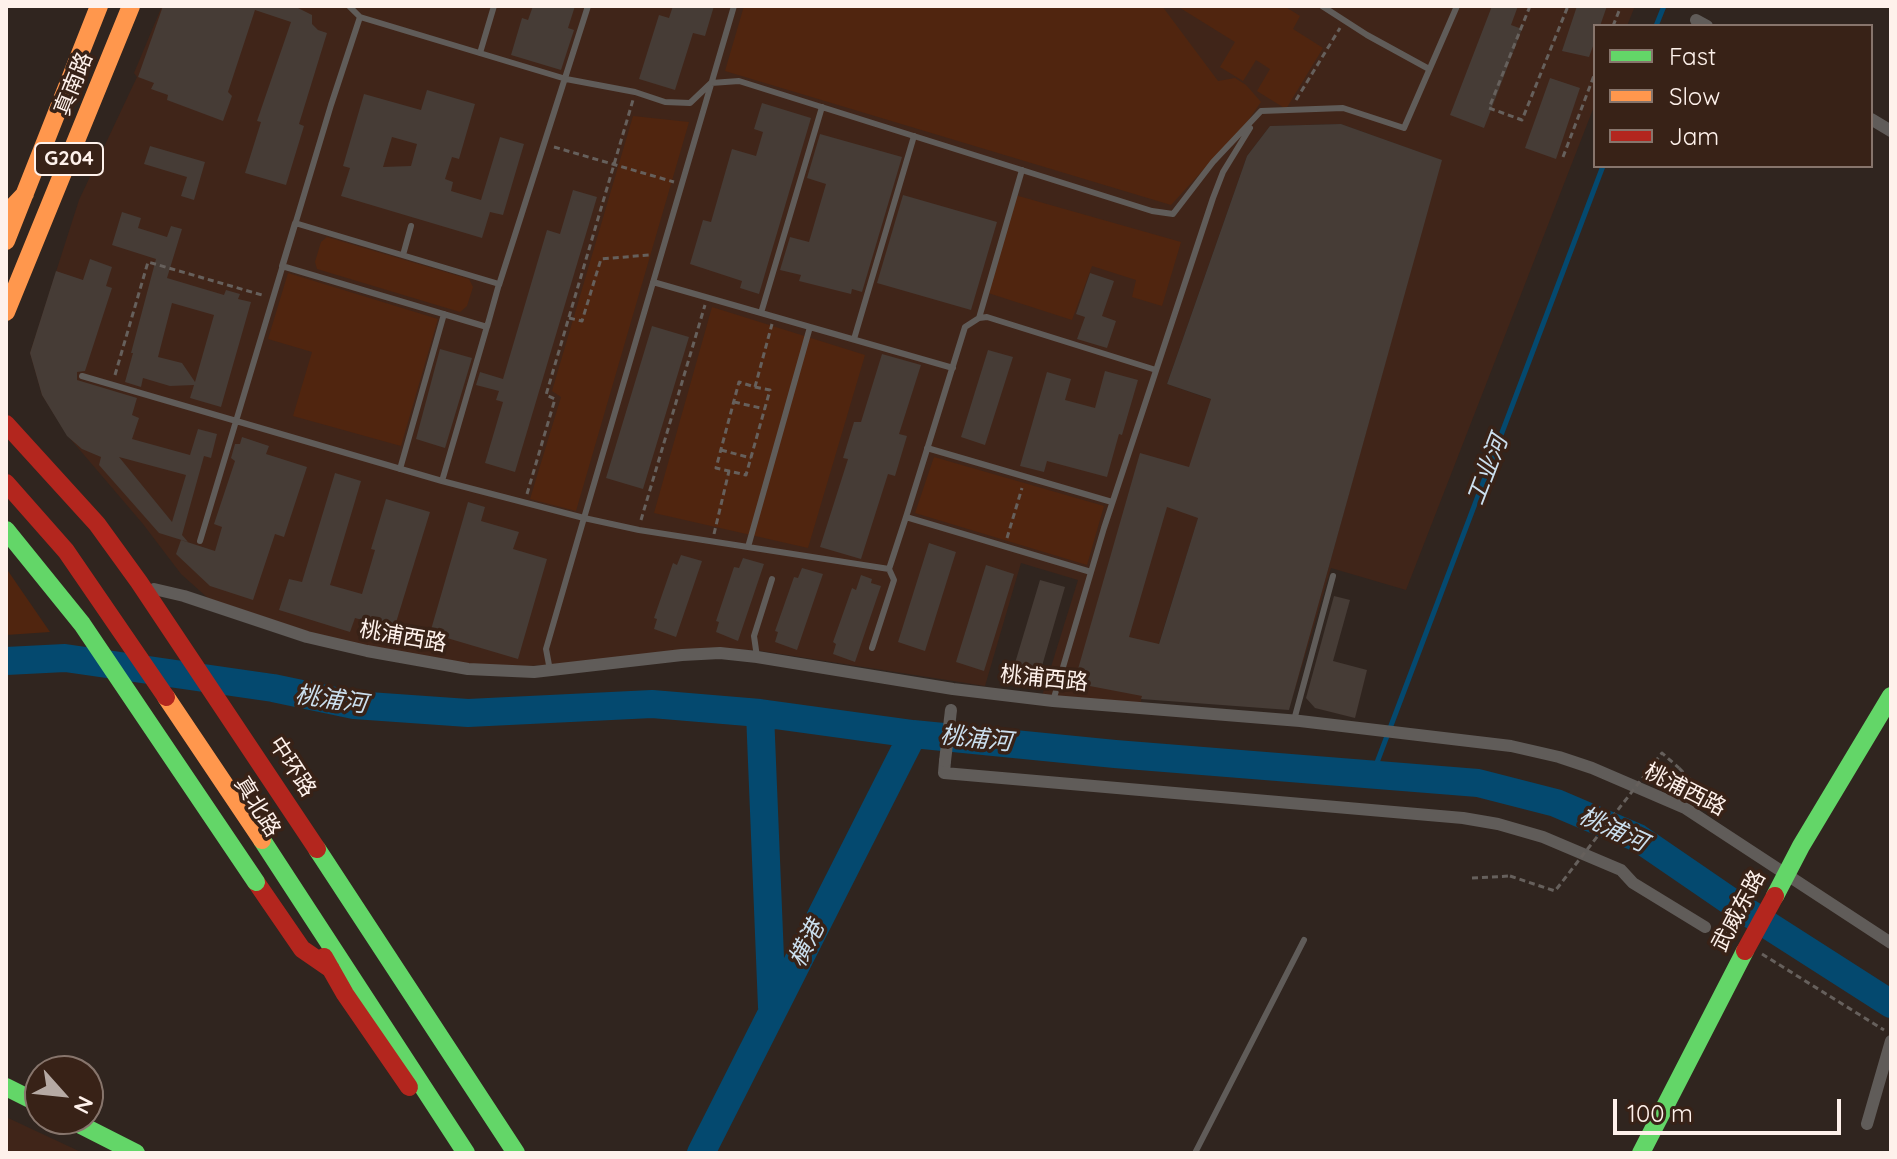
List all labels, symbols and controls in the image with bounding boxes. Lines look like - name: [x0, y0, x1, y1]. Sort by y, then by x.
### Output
- legend: [1593, 24, 1873, 168]
- text: Fast: [1669, 41, 1716, 71]
- street label: 真南路: [49, 48, 99, 120]
- text: Slow: [1669, 81, 1720, 111]
- text: Jam: [1669, 121, 1719, 151]
- road number: G204: [35, 143, 103, 175]
- water label: 工业河: [1462, 431, 1514, 509]
- street label: 桃浦西路: [357, 616, 449, 658]
- street label: 桃浦西路: [999, 661, 1089, 697]
- water label: 桃浦河: [293, 681, 369, 719]
- water label: 桃浦河: [939, 721, 1013, 757]
- street label: 中环路: [263, 732, 321, 802]
- street label: 桃浦西路: [1640, 758, 1730, 822]
- street label: 真北路: [228, 772, 286, 842]
- water label: 桃浦河: [1574, 802, 1652, 858]
- street label: 武威东路: [1707, 866, 1771, 956]
- water label: 横港: [783, 916, 831, 972]
- north arrow: [24, 1055, 104, 1135]
- scale bar: [1617, 1083, 1845, 1133]
- text: N: [67, 1091, 100, 1119]
- text: 100 m: [1627, 1098, 1693, 1128]

